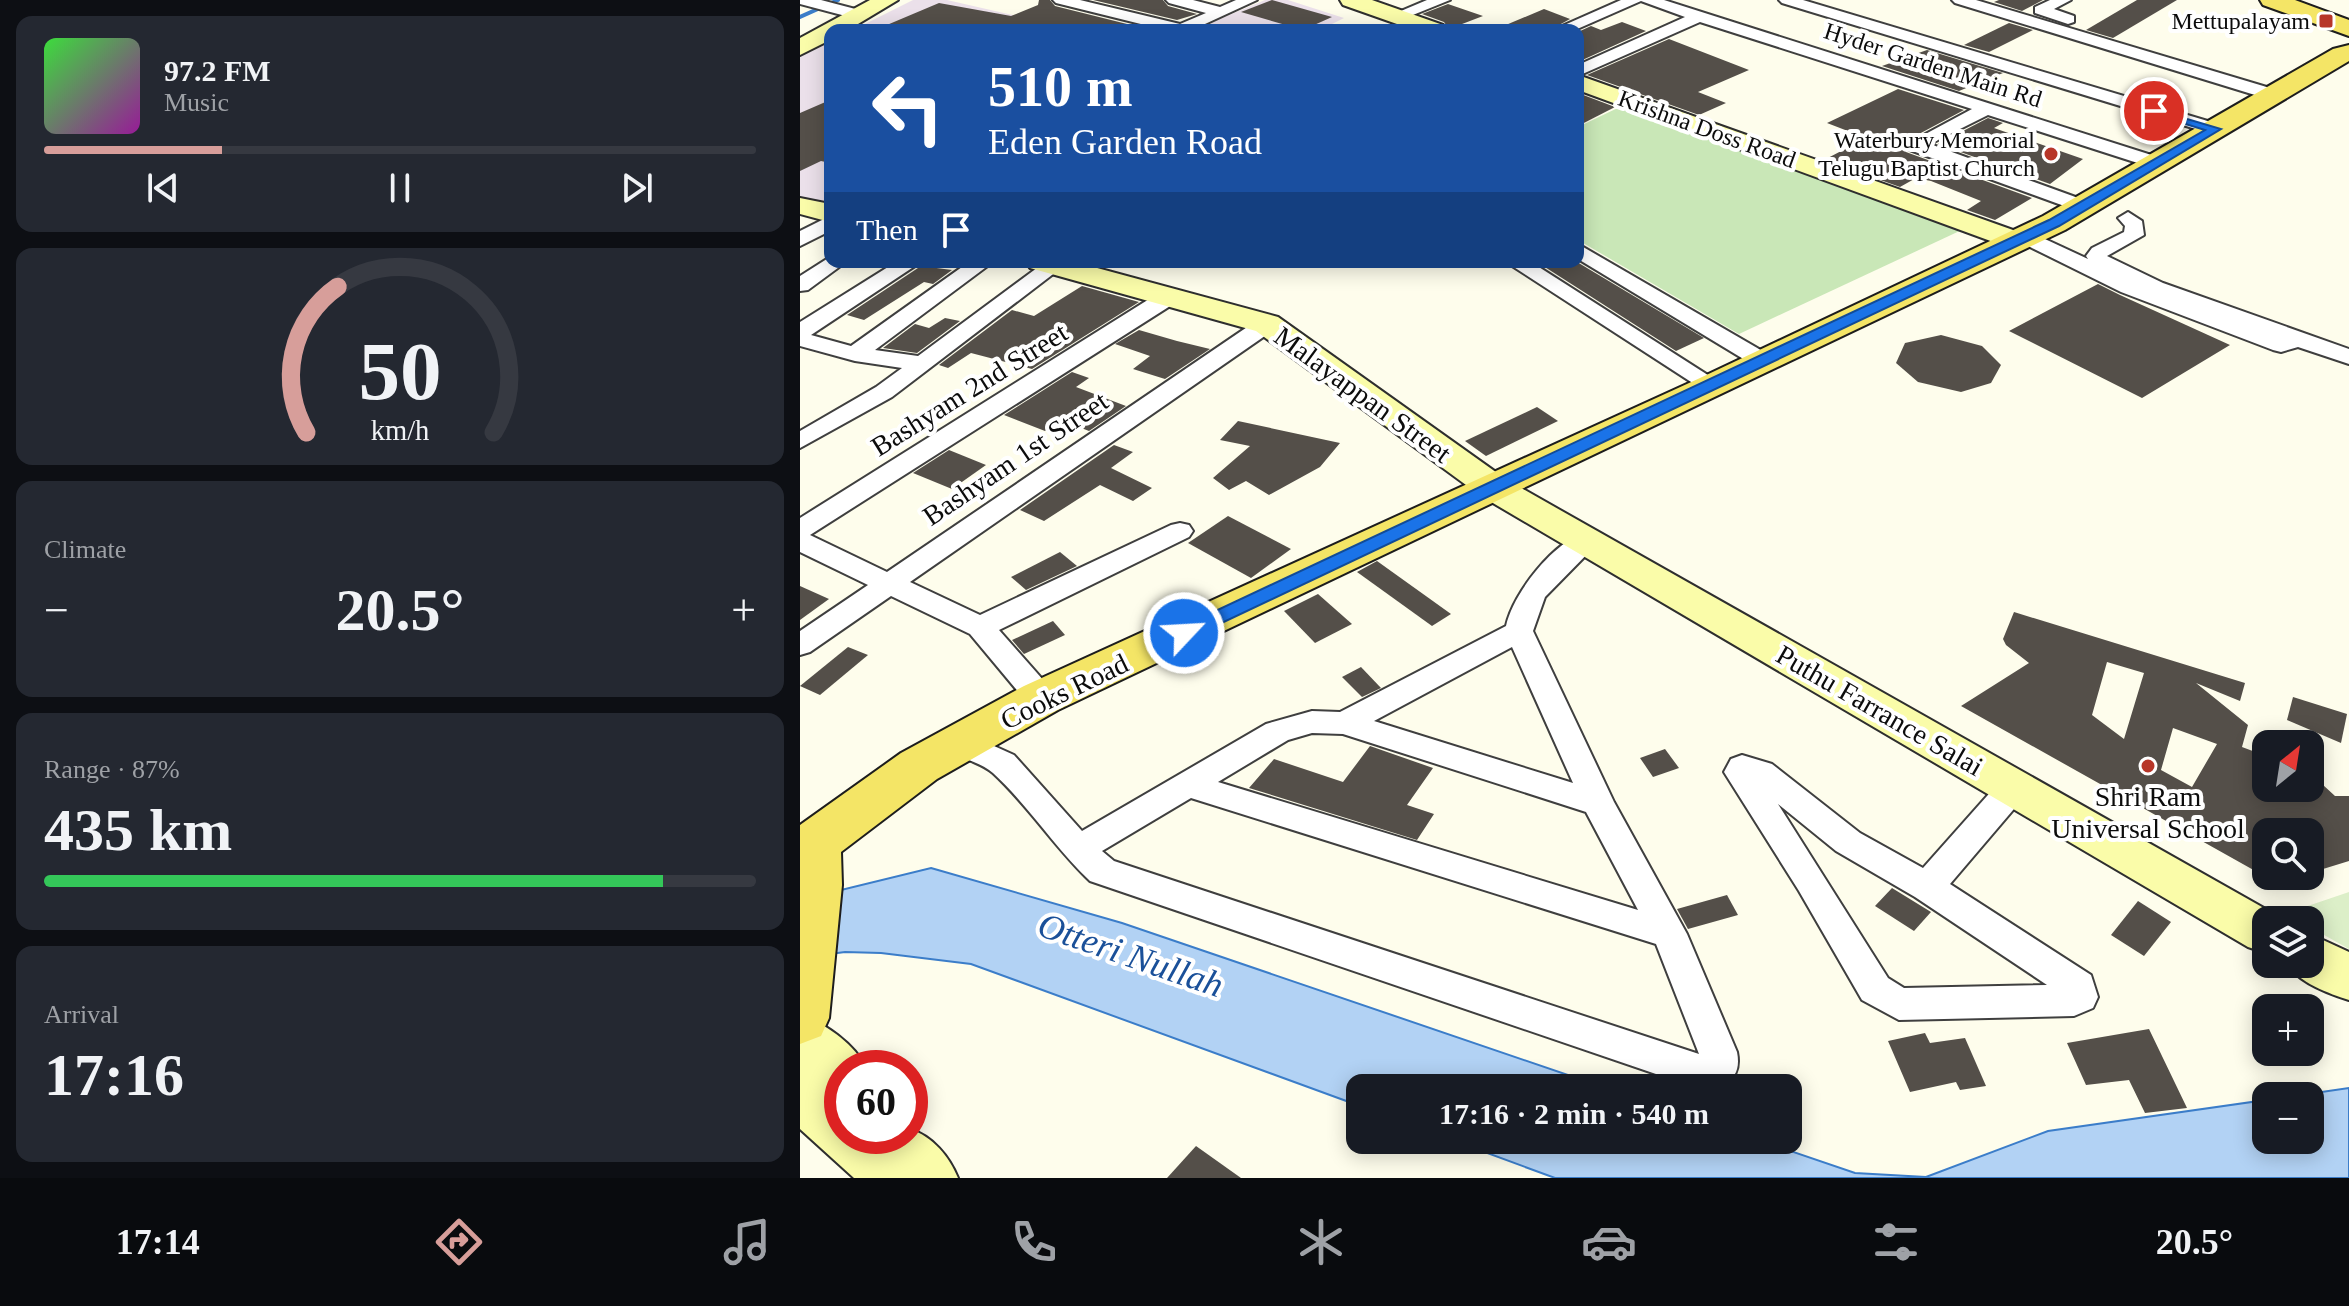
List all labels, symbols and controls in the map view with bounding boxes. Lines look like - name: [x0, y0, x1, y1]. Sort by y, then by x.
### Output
- place label: Mettupalayam: [2171, 8, 2310, 34]
- marker: Mettupalayam: [2317, 12, 2335, 30]
- street label: Hyder Garden Main Rd: [1821, 18, 2045, 112]
- text: 97.2 FM: [164, 54, 271, 87]
- icon: left: [856, 56, 960, 160]
- text: 510 m: [988, 56, 1133, 118]
- pin: [2120, 77, 2188, 145]
- street label: Krishna Doss Road: [1615, 85, 1799, 173]
- text: Music: [164, 88, 229, 117]
- icon: arrive: [2132, 89, 2176, 133]
- text: Eden Garden Road: [988, 122, 1262, 162]
- place label: Waterbury Memorial Telugu Baptist Church: [1818, 127, 2035, 181]
- marker: Waterbury Memorial Telugu Baptist Church: [2042, 145, 2060, 163]
- icon: previous: [141, 166, 185, 210]
- icon: pause: [378, 166, 422, 210]
- icon: next: [615, 166, 659, 210]
- icon: arrive: [934, 208, 978, 252]
- text: Then: [856, 213, 918, 246]
- street label: Bashyam 2nd Street: [865, 316, 1073, 462]
- street label: Malayappan Street: [1268, 320, 1457, 469]
- text: 50: [358, 324, 442, 416]
- street label: Bashyam 1st Street: [917, 385, 1114, 532]
- text: km/h: [371, 415, 429, 446]
- text: Climate: [44, 535, 126, 564]
- text: 20.5°: [336, 577, 465, 643]
- text: −: [44, 586, 69, 635]
- text: +: [731, 586, 756, 635]
- position arrow: [1142, 591, 1226, 675]
- street label: Puthu Farrance Salai: [1771, 639, 1989, 782]
- street label: Cooks Road: [996, 647, 1133, 736]
- north arrow: [2252, 730, 2324, 802]
- map controls: [2252, 730, 2324, 1154]
- text: Range · 87%: [44, 755, 180, 784]
- marker: Shri Ram Universal School: [2139, 757, 2157, 775]
- place label: Shri Ram Universal School: [2051, 781, 2245, 844]
- text: 435 km: [44, 797, 232, 863]
- button: search: [2252, 818, 2324, 890]
- water label: Otteri Nullah: [1033, 905, 1228, 1005]
- button: layers: [2252, 906, 2324, 978]
- button: +: [2252, 994, 2324, 1066]
- text: Arrival: [44, 1000, 119, 1029]
- text: 17:16: [44, 1042, 184, 1108]
- speed limit sign: 60: [824, 1050, 928, 1154]
- button: −: [2252, 1082, 2324, 1154]
- text: 17:16 · 2 min · 540 m: [1439, 1097, 1709, 1130]
- icon: directions: [431, 1214, 487, 1270]
- icon: music: [719, 1214, 775, 1270]
- icon: phone: [1006, 1214, 1062, 1270]
- icon: climate: [1293, 1214, 1349, 1270]
- icon: car: [1581, 1214, 1637, 1270]
- icon: filters: [1868, 1214, 1924, 1270]
- text: 17:14: [116, 1222, 200, 1262]
- text: 20.5°: [2156, 1222, 2233, 1262]

